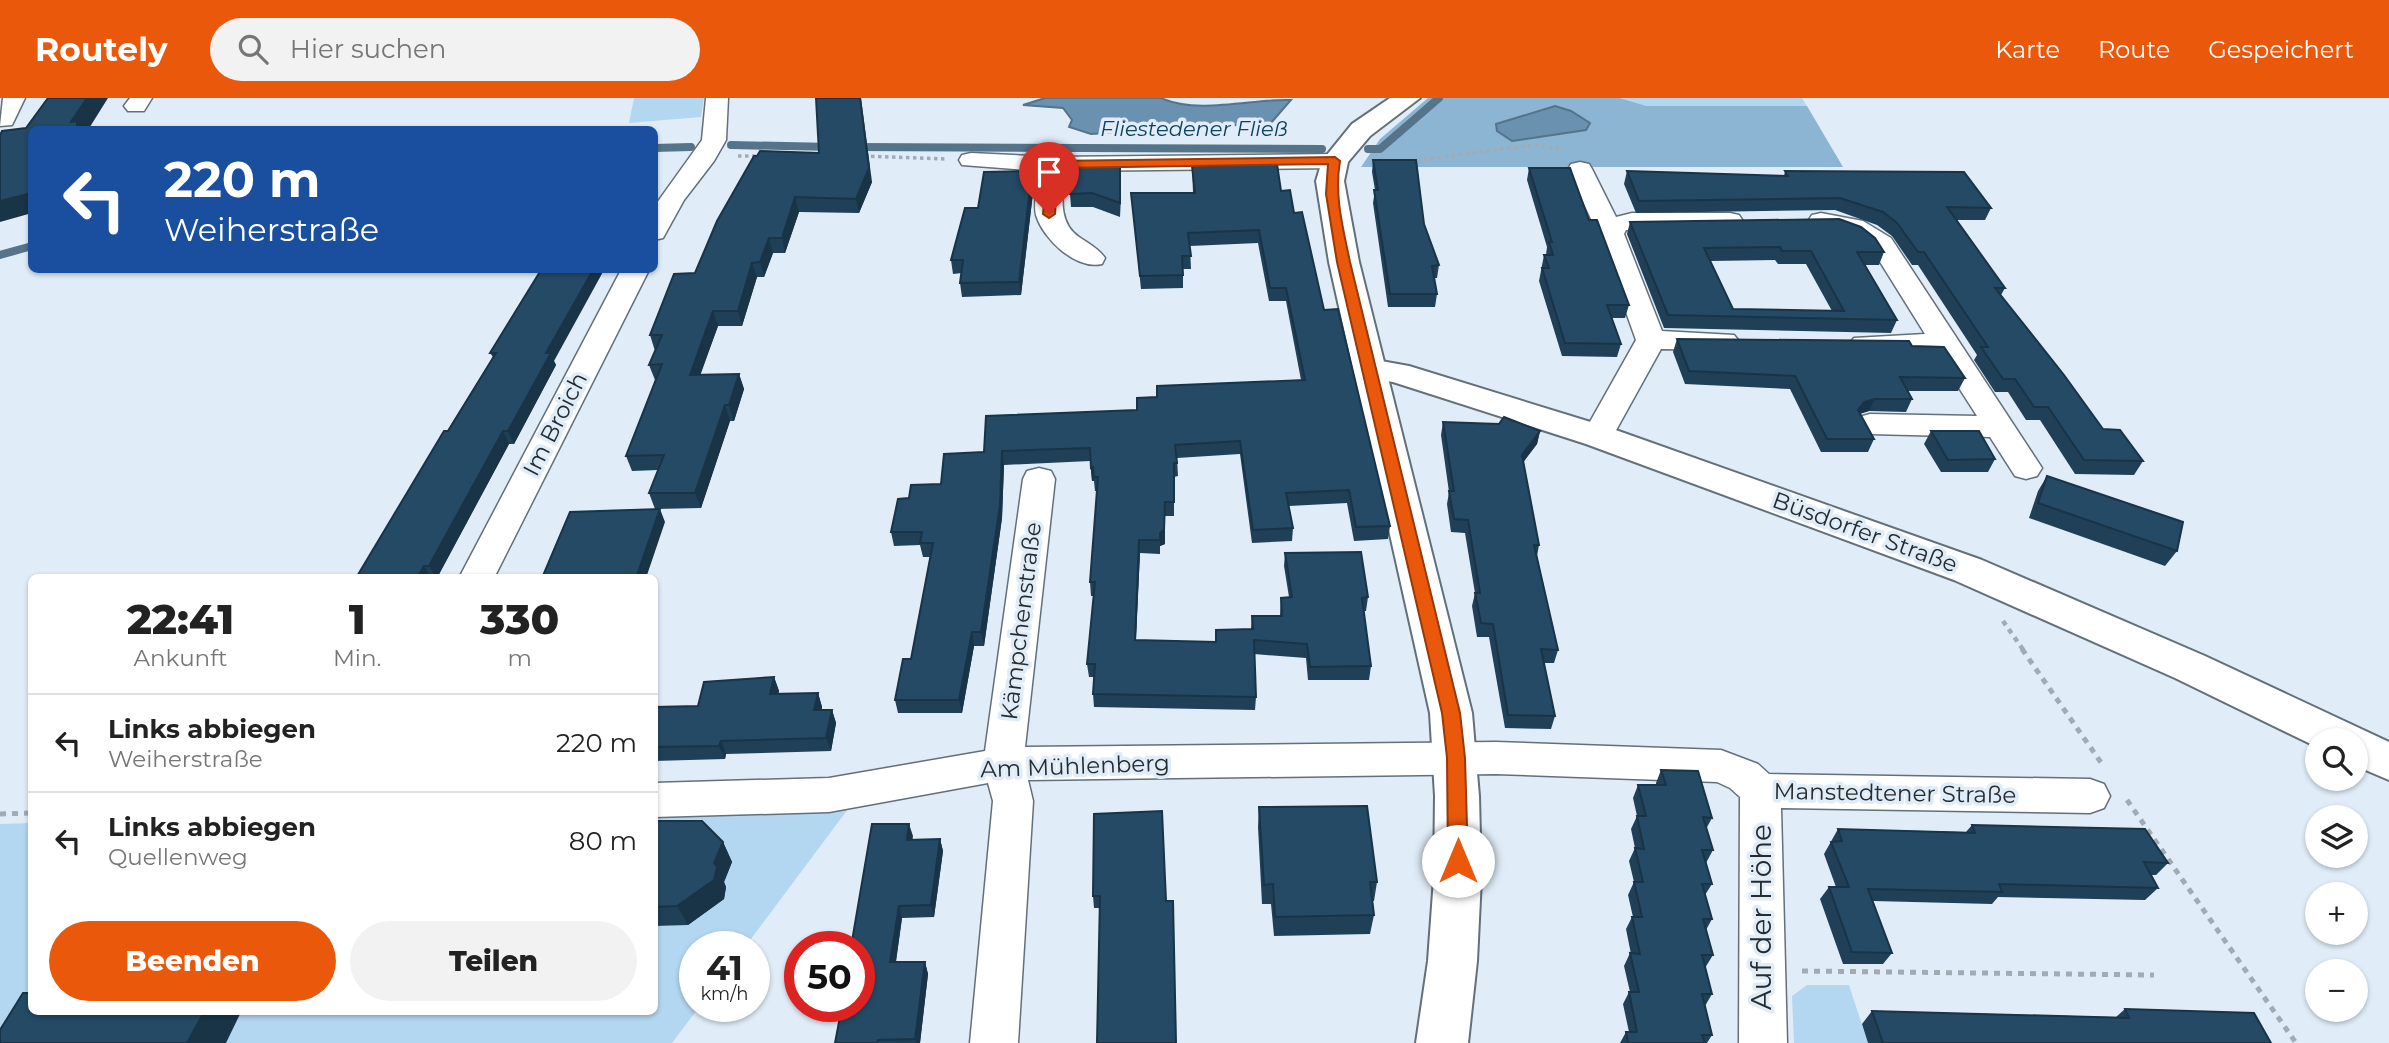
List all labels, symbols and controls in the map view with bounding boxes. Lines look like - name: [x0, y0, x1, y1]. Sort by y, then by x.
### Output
- search box: [210, 18, 700, 81]
- text: Routely: [35, 29, 168, 69]
- icon: search: [234, 30, 272, 68]
- text: Hier suchen: [290, 33, 446, 65]
- text: Karte: [1995, 35, 2060, 64]
- text: Route: [2098, 35, 2170, 64]
- text: Gespeichert: [2208, 35, 2354, 64]
- water label: Fliestedener Fließ: [1100, 116, 1288, 141]
- pin: [1019, 142, 1079, 214]
- text: 220 m: [164, 150, 320, 209]
- icon: arrive: [1030, 153, 1068, 191]
- icon: left: [49, 154, 140, 245]
- text: Weiherstraße: [164, 210, 379, 249]
- street label: Im Broich: [517, 367, 593, 481]
- street label: Büsdorfer Straße: [1769, 486, 1961, 578]
- street label: Kämpchenstraße: [995, 521, 1047, 721]
- text: 22:41: [127, 593, 234, 645]
- text: 1: [349, 593, 366, 645]
- text: 330: [480, 593, 559, 645]
- text: Ankunft: [134, 644, 227, 672]
- text: Min.: [333, 644, 381, 672]
- text: m: [508, 644, 532, 672]
- text: Links abbiegen: [108, 713, 316, 745]
- icon: left: [49, 724, 87, 762]
- text: 220 m: [556, 727, 637, 759]
- map controls: [2305, 728, 2368, 1022]
- button: search: [2305, 728, 2368, 791]
- text: Weiherstraße: [108, 745, 263, 773]
- street label: Am Mühlenberg: [980, 749, 1170, 783]
- street label: Manstedtener Straße: [1773, 777, 2017, 809]
- button: layers: [2305, 805, 2368, 868]
- text: Links abbiegen: [108, 811, 316, 843]
- icon: left: [49, 822, 87, 860]
- position arrow: [1421, 824, 1495, 898]
- street label: Auf der Höhe: [1744, 824, 1778, 1010]
- text: 80 m: [569, 825, 637, 857]
- text: Quellenweg: [108, 843, 248, 871]
- button: +: [2305, 882, 2368, 945]
- button: Beenden: [49, 921, 336, 1001]
- button: Teilen: [350, 921, 637, 1001]
- speed limit sign: 50: [784, 931, 875, 1022]
- text: 41: [706, 946, 743, 989]
- button: −: [2305, 959, 2368, 1022]
- text: km/h: [700, 983, 749, 1005]

